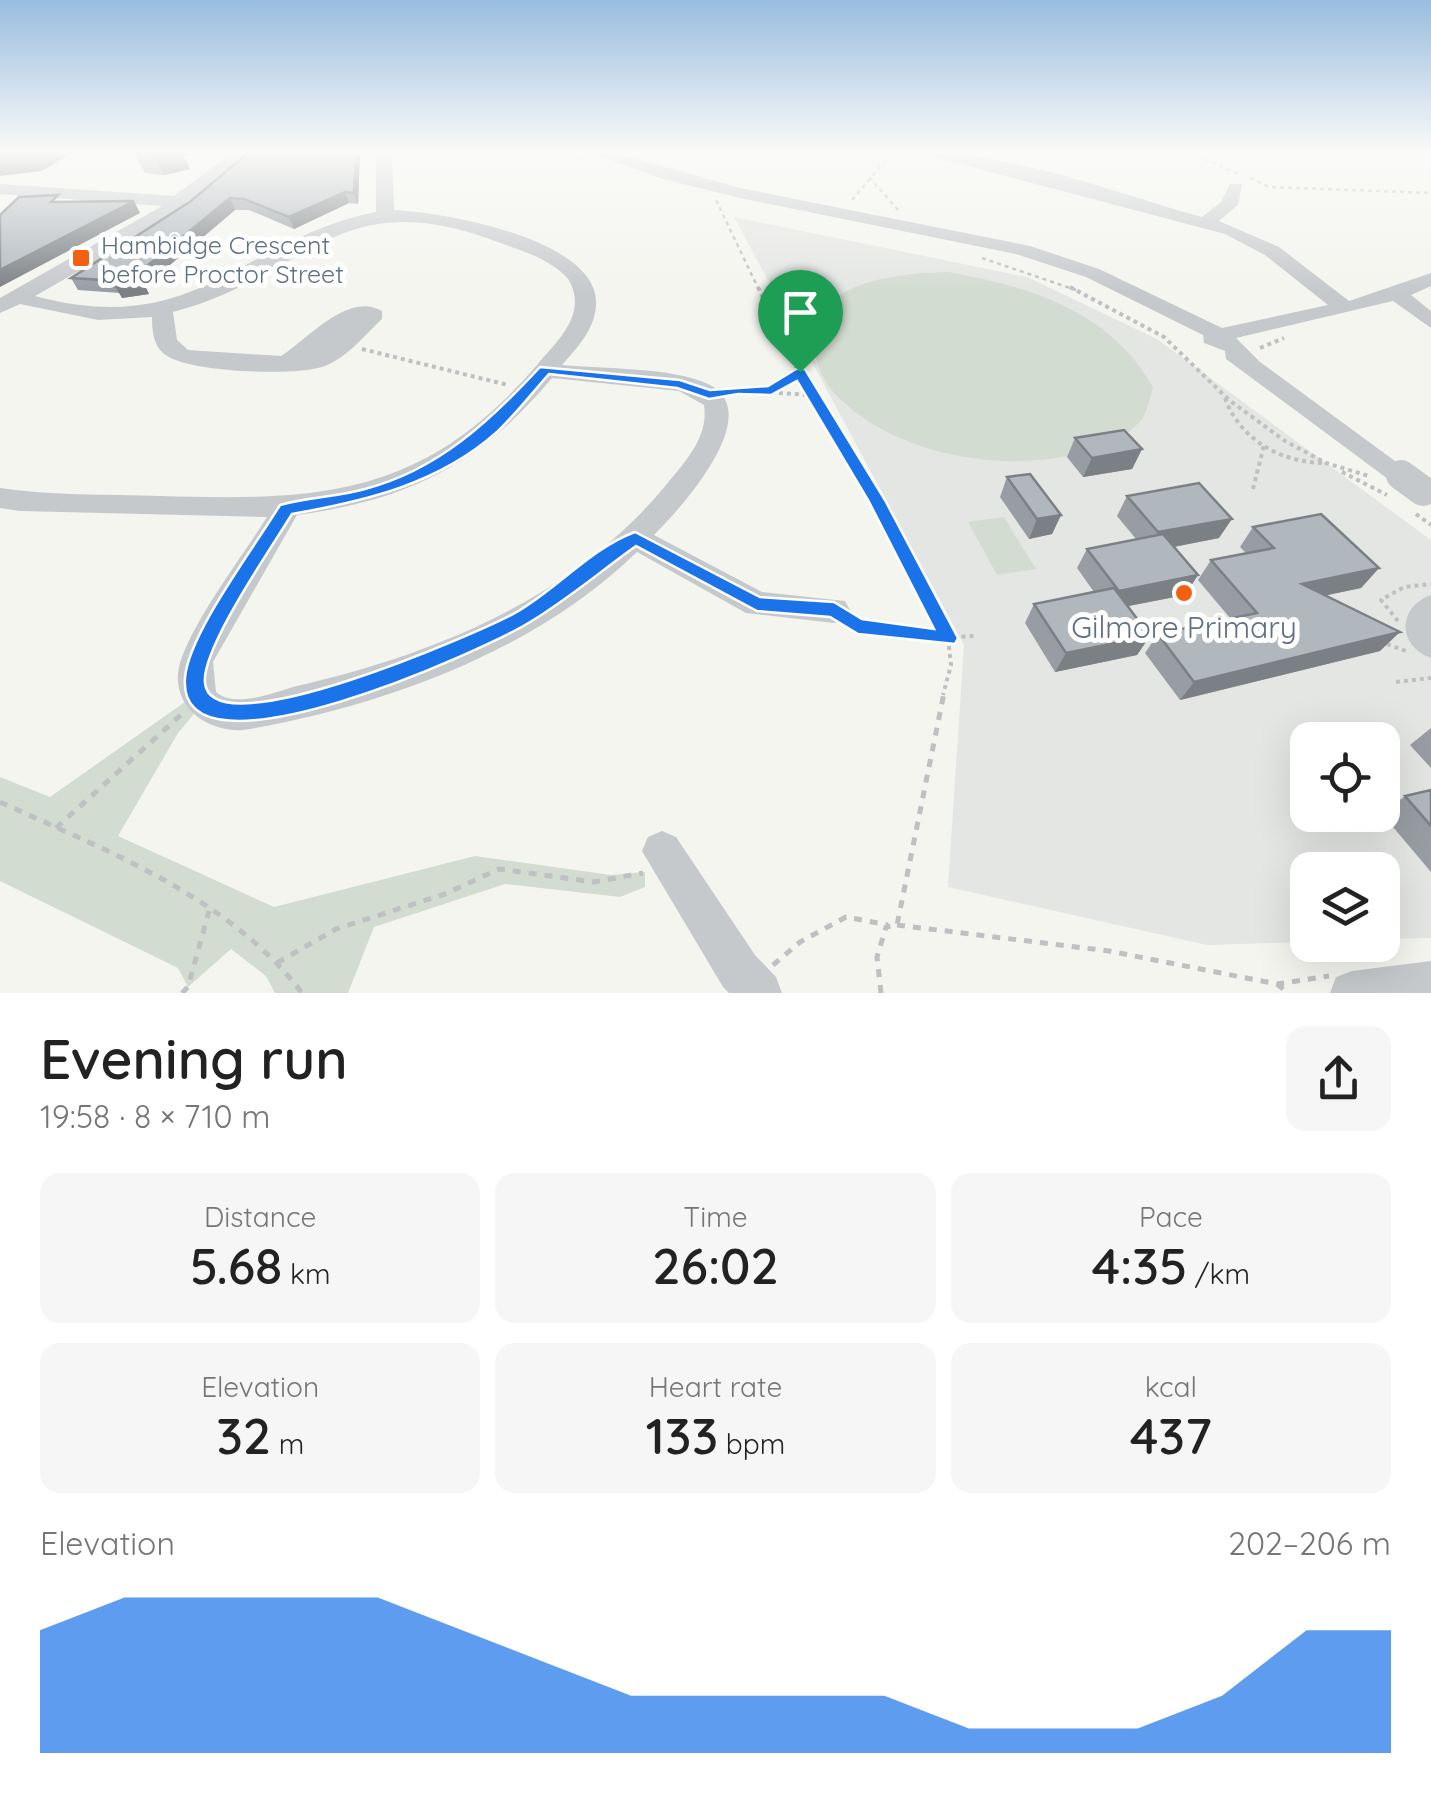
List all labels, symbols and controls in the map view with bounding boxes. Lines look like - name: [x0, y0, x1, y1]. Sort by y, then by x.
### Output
- place label: Hambidge Crescent before Proctor Street: [101, 229, 344, 289]
- marker: Hambidge Crescent before Proctor Street: [70, 247, 92, 269]
- pin: [758, 270, 843, 373]
- icon: arrive: [773, 285, 828, 340]
- marker: Gilmore Primary: [1173, 582, 1195, 604]
- place label: Gilmore Primary: [1071, 608, 1297, 646]
- map controls: [1290, 722, 1400, 962]
- button: locate: [1290, 722, 1400, 832]
- button: layers: [1290, 852, 1400, 962]
- text: Evening run: [40, 1024, 348, 1093]
- button: share: [1286, 1026, 1391, 1131]
- text: 19:58 · 8 × 710 m: [40, 1096, 270, 1136]
- text: Distance: [204, 1199, 316, 1234]
- text: Time: [683, 1199, 748, 1234]
- text: Pace: [1139, 1199, 1203, 1234]
- text: 5.68: [190, 1234, 282, 1297]
- text: 26:02: [652, 1234, 779, 1297]
- text: 4:35: [1092, 1234, 1187, 1297]
- text: km: [282, 1256, 331, 1291]
- text: /km: [1187, 1256, 1250, 1291]
- text: Elevation: [201, 1369, 319, 1404]
- text: Heart rate: [649, 1369, 782, 1404]
- text: kcal: [1145, 1369, 1197, 1404]
- text: 32: [216, 1404, 271, 1467]
- text: 133: [646, 1404, 718, 1467]
- text: 437: [1130, 1404, 1212, 1467]
- text: m: [271, 1426, 304, 1461]
- text: bpm: [718, 1426, 785, 1461]
- text: Elevation: [40, 1523, 175, 1563]
- text: 202–206 m: [1228, 1523, 1391, 1563]

